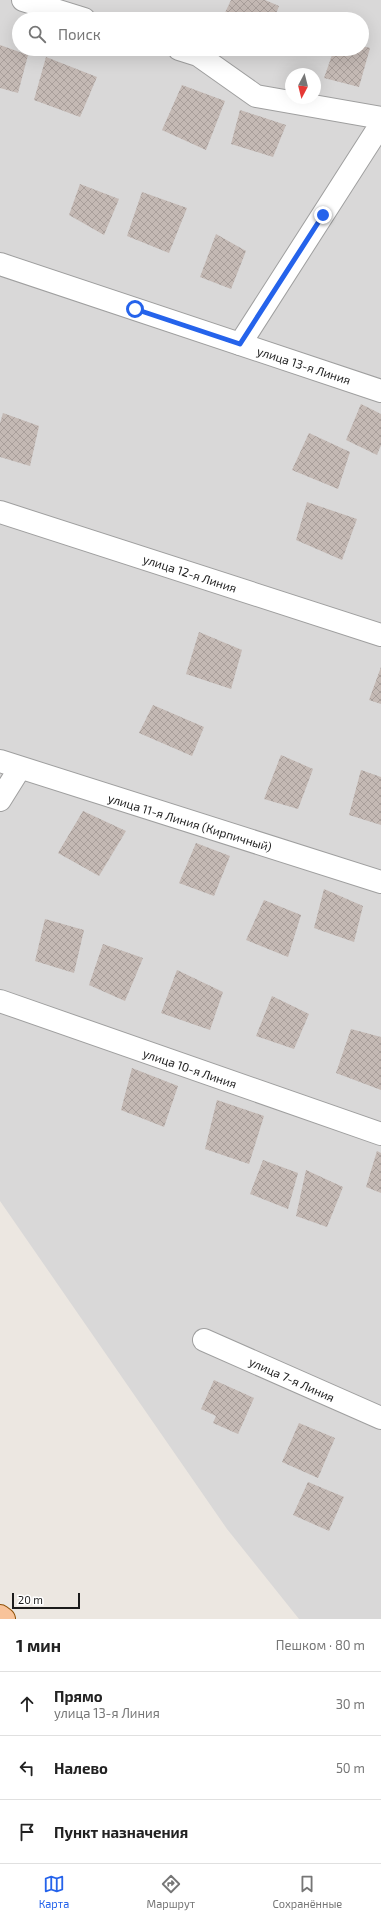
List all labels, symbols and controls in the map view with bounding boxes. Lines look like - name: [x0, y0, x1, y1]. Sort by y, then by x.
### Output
- search box: [12, 12, 369, 56]
- icon: search: [26, 23, 48, 45]
- text: Поиск: [58, 25, 101, 43]
- north arrow: [285, 68, 321, 104]
- route end: [314, 206, 332, 224]
- route start: [126, 300, 144, 318]
- street label: улица 13-я Линия: [255, 343, 353, 388]
- street label: улица 12-я Линия: [141, 551, 239, 596]
- street label: улица 11-я Линия (Кирпичный): [106, 790, 274, 855]
- street label: улица 10-я Линия: [141, 1045, 239, 1092]
- street label: улица 7-я Линия: [247, 1354, 337, 1405]
- scale bar: [12, 1591, 80, 1610]
- text: 20 m: [18, 1593, 43, 1606]
- text: 1 мин: [16, 1635, 61, 1655]
- text: Пешком · 80 m: [276, 1637, 365, 1653]
- text: Прямо: [54, 1687, 103, 1705]
- icon: ahead: [16, 1693, 38, 1715]
- text: 30 m: [336, 1696, 365, 1712]
- text: улица 13-я Линия: [54, 1705, 160, 1721]
- icon: left: [16, 1757, 38, 1779]
- text: Налево: [54, 1759, 108, 1777]
- text: 50 m: [336, 1760, 365, 1776]
- icon: arrive: [16, 1821, 38, 1843]
- text: Пункт назначения: [54, 1823, 188, 1841]
- tab: Карта: [39, 1873, 69, 1910]
- tab: Маршрут: [147, 1873, 195, 1910]
- tab: Сохранённые: [273, 1873, 342, 1910]

